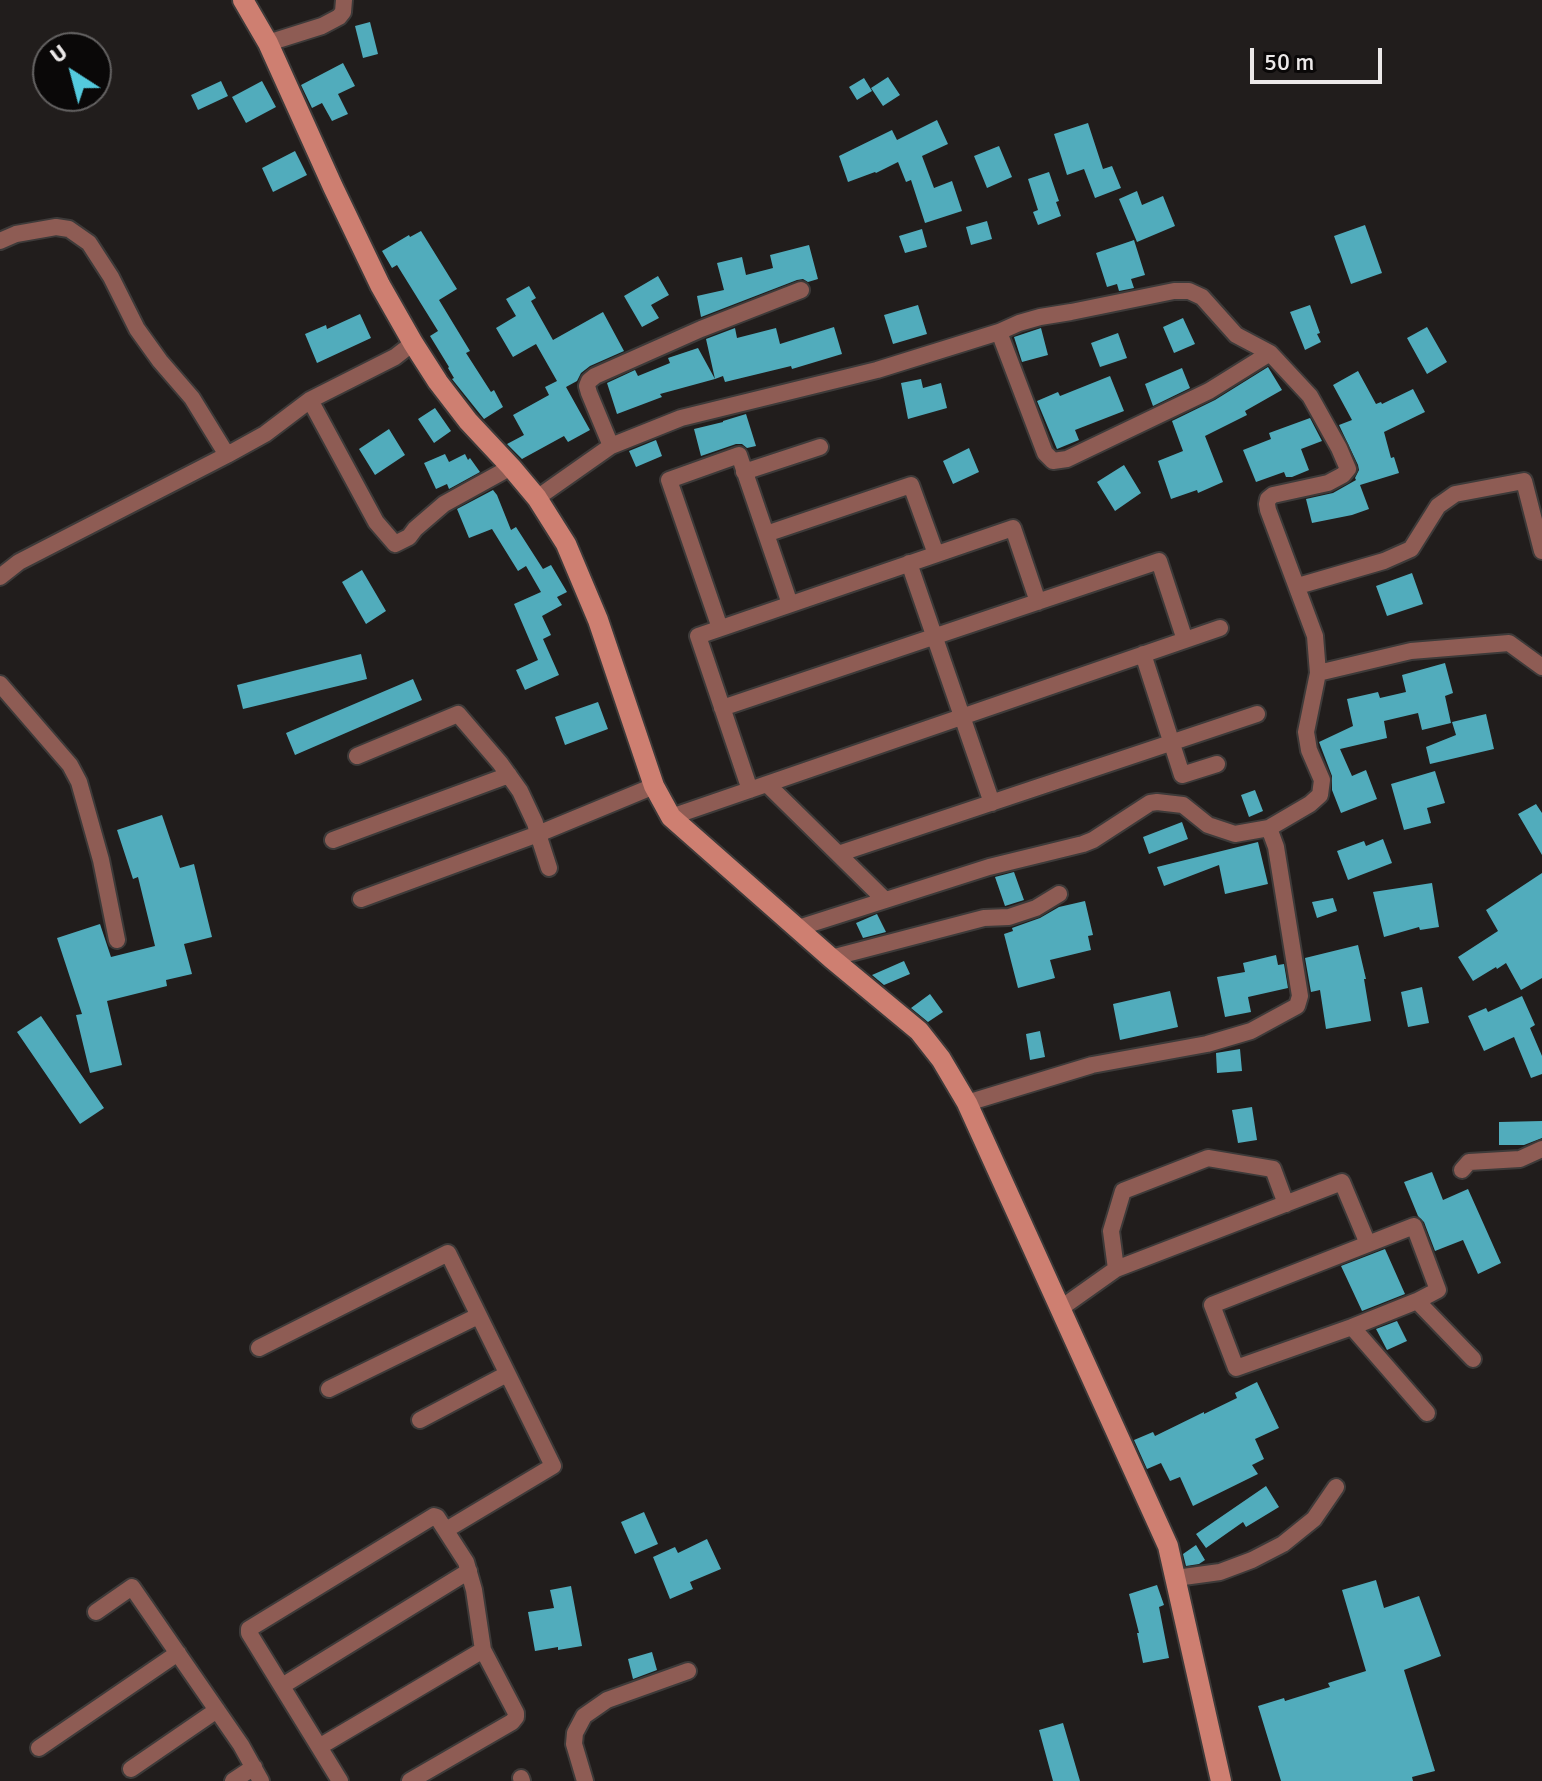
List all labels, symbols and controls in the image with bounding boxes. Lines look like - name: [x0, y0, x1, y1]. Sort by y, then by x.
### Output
- north arrow: [32, 32, 112, 112]
- scale bar: [1254, 32, 1386, 82]
- text: U: [45, 39, 73, 69]
- text: 50 m: [1264, 47, 1314, 77]

